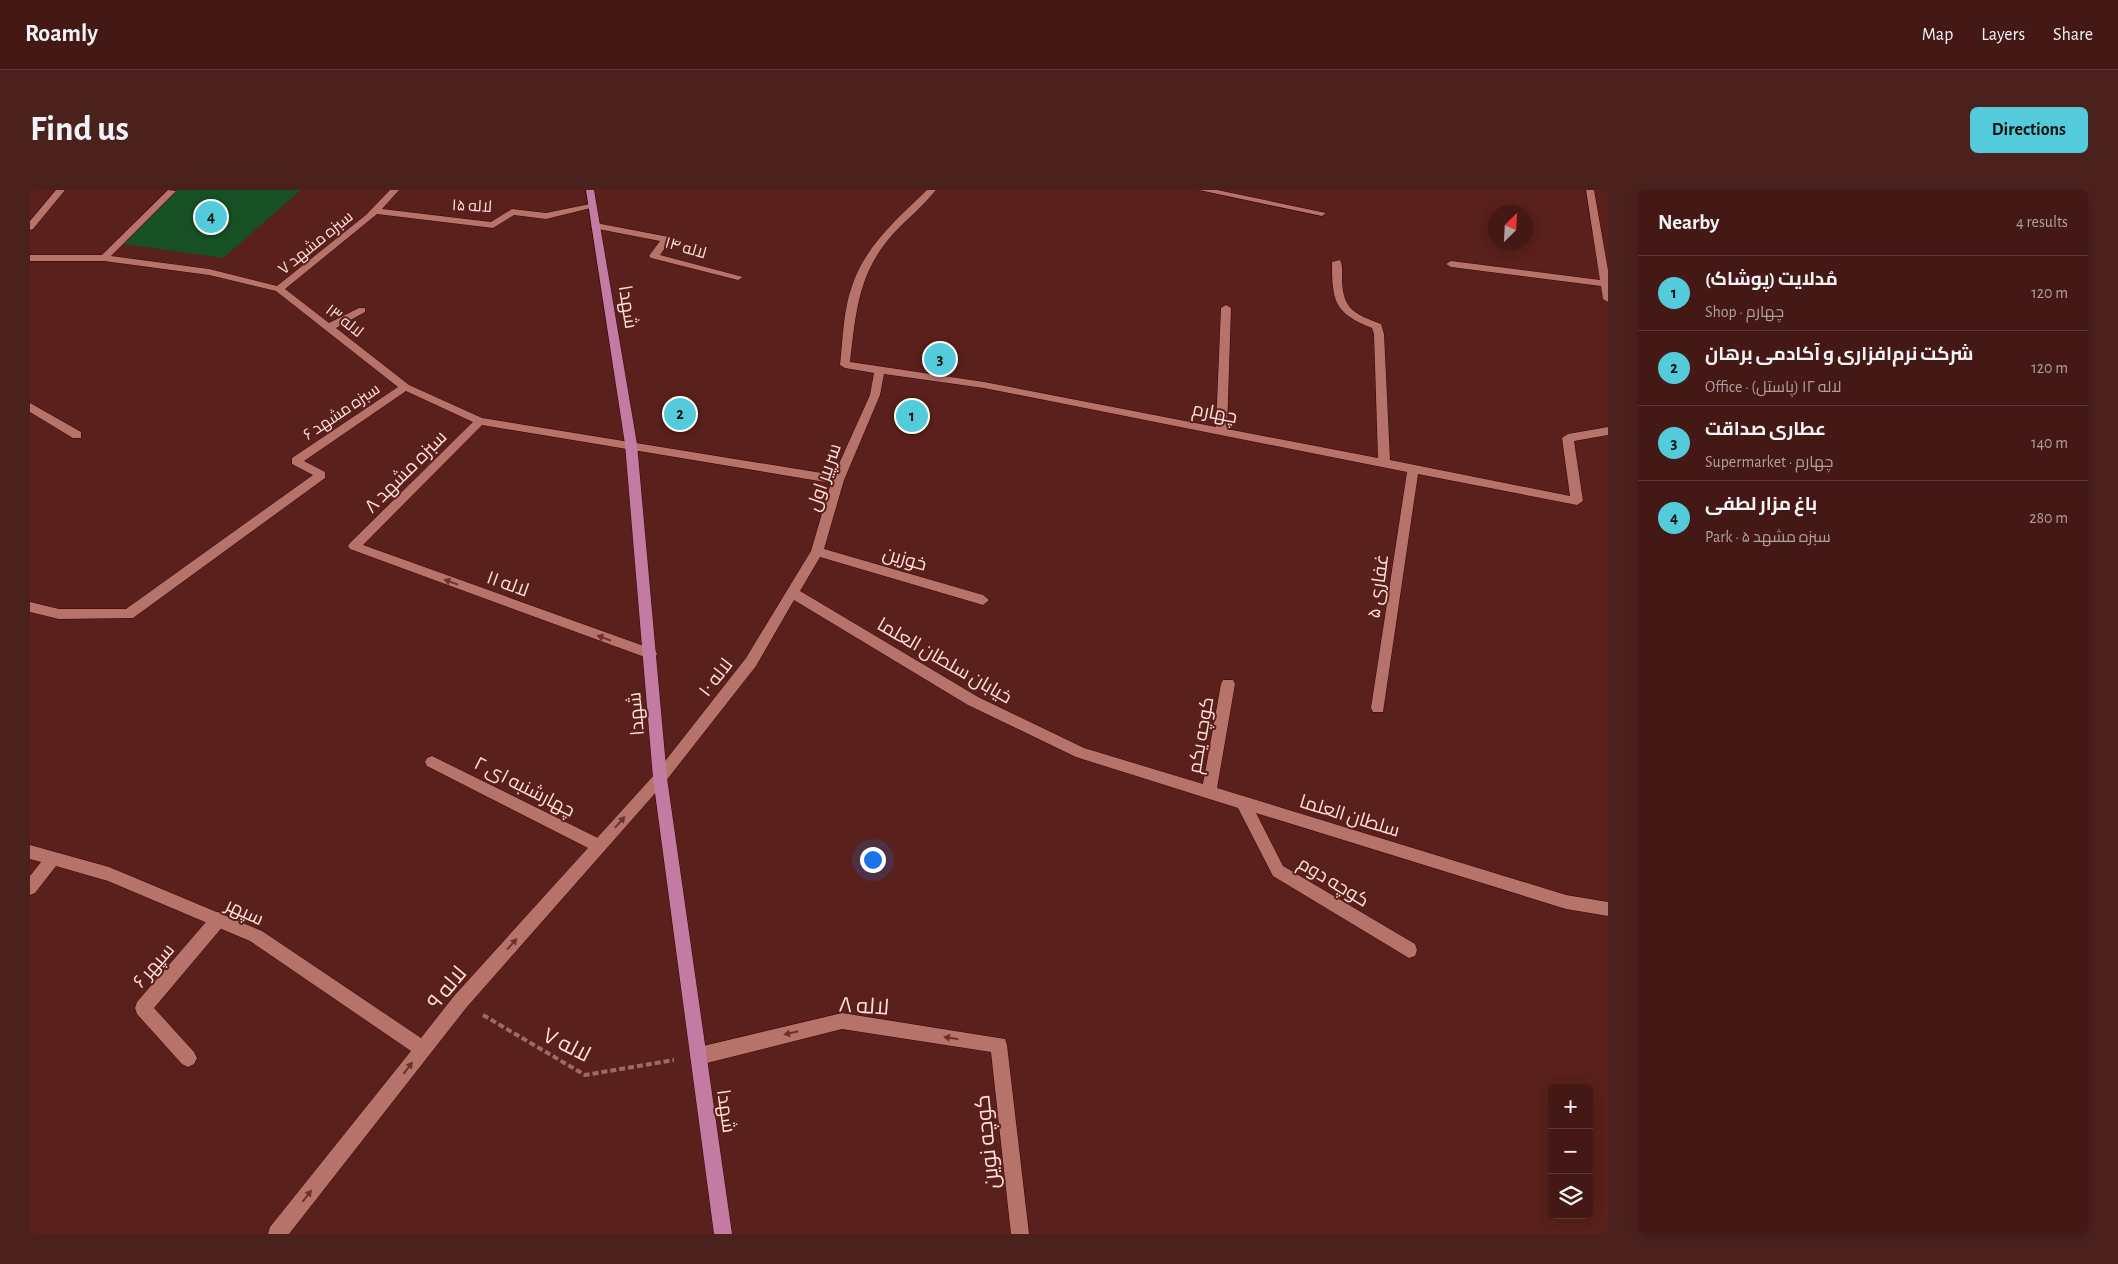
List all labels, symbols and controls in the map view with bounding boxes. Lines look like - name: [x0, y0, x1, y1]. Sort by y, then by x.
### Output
- text: Roamly: [25, 22, 98, 46]
- text: Map: [1922, 26, 1953, 44]
- text: Layers: [1981, 26, 2025, 44]
- text: Share: [2053, 26, 2093, 44]
- button: Directions: [1970, 107, 2088, 153]
- text: Find us: [30, 112, 129, 147]
- street label: ۱۵ لاله: [451, 197, 492, 215]
- pin: 4: [195, 198, 227, 236]
- north arrow: [1488, 205, 1533, 250]
- street label: ۷ سبزه مشهد: [275, 207, 357, 279]
- text: Nearby: [1658, 212, 1719, 233]
- text: 4 results: [2016, 214, 2068, 230]
- street label: ۱۴ لاله: [663, 234, 708, 261]
- text: مُدلایت (پوشاک): [1705, 270, 1838, 289]
- street label: شهدا: [614, 284, 641, 330]
- text: 1: [1671, 285, 1677, 301]
- text: 120 m: [2031, 285, 2068, 301]
- street label: لاله ۱۳: [323, 301, 366, 340]
- text: Shop · چهارم: [1705, 304, 1784, 320]
- pin: 3: [924, 340, 956, 378]
- text: شرکت نرم‌افزاری و آکادمی برهان: [1705, 345, 1974, 364]
- text: 2: [1670, 360, 1678, 376]
- text: 120 m: [2031, 360, 2068, 376]
- text: Office · لاله ۱۲ (پاستل): [1705, 379, 1842, 395]
- street label: ۶ سبزه مشهد: [300, 380, 384, 445]
- pin: 2: [664, 395, 696, 433]
- pin: 1: [896, 397, 928, 435]
- street label: چهارم: [1190, 400, 1239, 430]
- text: عطاری صداقت: [1705, 420, 1826, 439]
- street label: ۸ سبزه مشهد: [361, 427, 451, 517]
- text: 3: [1671, 435, 1677, 451]
- text: 140 m: [2031, 435, 2068, 451]
- street label: سرپیر اول: [804, 441, 847, 514]
- text: Supermarket · چهارم: [1705, 454, 1833, 470]
- text: باغ مزار لطفی: [1705, 495, 1817, 514]
- text: 4: [1670, 510, 1678, 526]
- text: 280 m: [2029, 510, 2068, 526]
- text: Park · ۵ سبزه مشهد: [1705, 529, 1831, 545]
- street label: خوزین: [880, 544, 929, 576]
- street label: غفاری ۵: [1365, 553, 1393, 620]
- street label: ۱۱ لاله: [484, 568, 531, 601]
- one-way arrow: [443, 578, 458, 586]
- street label: خیابان سلطان العلما: [873, 615, 1015, 708]
- one-way arrow: [596, 634, 611, 642]
- street label: لاله ۱۰: [696, 655, 737, 700]
- street label: شهدا: [624, 691, 649, 736]
- street label: کوچه یکم: [1185, 695, 1221, 776]
- street label: ۲ چهارشنبه ای: [470, 753, 578, 823]
- street label: سلطان العلما: [1297, 792, 1402, 842]
- one-way arrow: [615, 816, 626, 829]
- your location: [860, 847, 886, 873]
- street label: کوچه دوم: [1293, 854, 1372, 913]
- street label: سپهر: [221, 895, 266, 930]
- one-way arrow: [507, 937, 518, 950]
- street label: ۶ سپهر: [130, 940, 179, 992]
- street label: ۹ لاله: [423, 962, 471, 1013]
- street label: ۸ لاله: [838, 993, 890, 1019]
- street label: ۷ لاله: [539, 1024, 594, 1066]
- one-way arrow: [784, 1029, 799, 1037]
- one-way arrow: [943, 1034, 959, 1042]
- one-way arrow: [402, 1062, 413, 1075]
- map controls: [1548, 1084, 1593, 1219]
- button: +: [1548, 1084, 1593, 1129]
- street label: شهدا: [712, 1088, 739, 1134]
- street label: کوچه نوین: [971, 1093, 1006, 1190]
- button: −: [1548, 1129, 1593, 1174]
- button: layers: [1548, 1174, 1593, 1219]
- one-way arrow: [302, 1190, 313, 1203]

